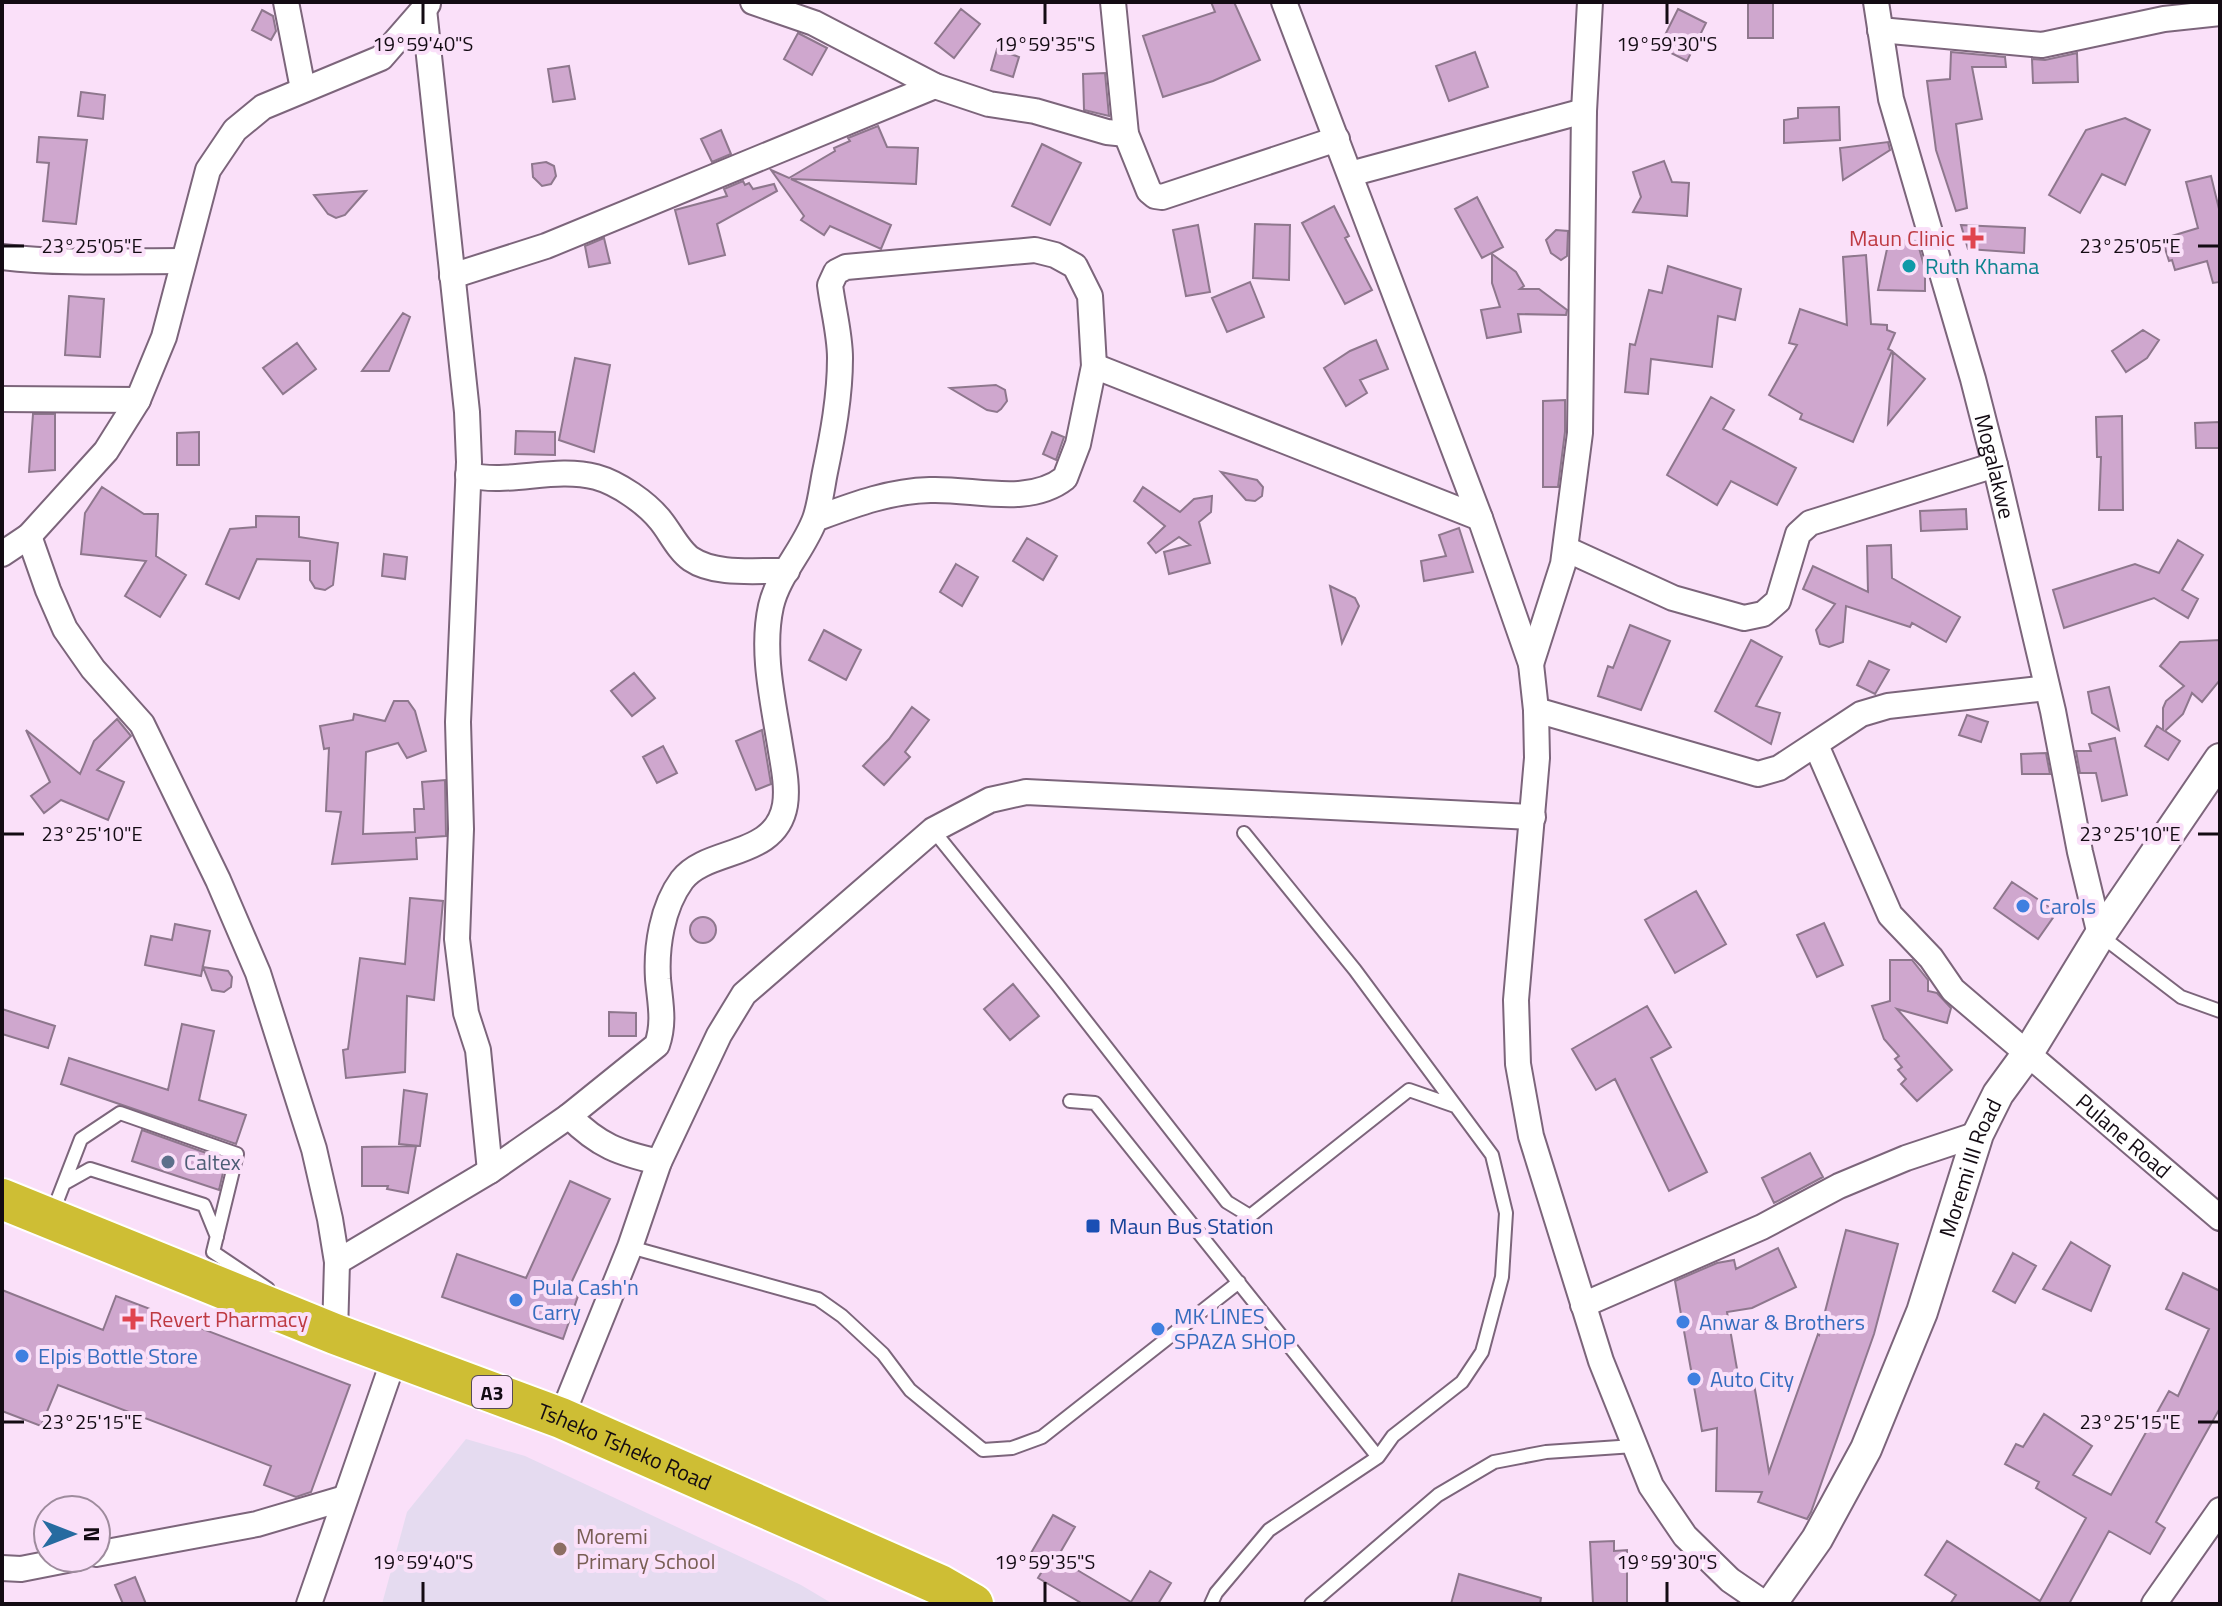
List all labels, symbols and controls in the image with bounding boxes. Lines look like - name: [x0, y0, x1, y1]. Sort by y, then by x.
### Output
- text: 19°59'40"S: [373, 28, 473, 59]
- text: 19°59'35"S: [995, 28, 1095, 59]
- text: 19°59'30"S: [1617, 28, 1717, 59]
- place label: Maun Clinic: [1849, 221, 1955, 255]
- marker: Maun Clinic: [1962, 227, 1984, 249]
- text: 23°25'05"E: [41, 230, 143, 261]
- text: 23°25'05"E: [2079, 230, 2181, 261]
- place label: Ruth Khama: [1925, 249, 2039, 283]
- marker: Ruth Khama: [1900, 257, 1918, 275]
- street label: Mogalakwe: [1966, 410, 2024, 522]
- text: 23°25'10"E: [41, 818, 143, 849]
- text: 23°25'10"E: [2079, 818, 2181, 849]
- place label: Carols: [2039, 889, 2096, 923]
- marker: Carols: [2014, 897, 2032, 915]
- street label: Pulane Road: [2068, 1085, 2179, 1186]
- street label: Moremi III Road: [1930, 1092, 2010, 1242]
- place label: Caltex: [184, 1145, 241, 1179]
- marker: Caltex: [159, 1153, 177, 1171]
- place label: Maun Bus Station: [1109, 1209, 1274, 1243]
- marker: Maun Bus Station: [1084, 1217, 1102, 1235]
- place label: Pula Cash'n Carry: [532, 1270, 639, 1329]
- marker: Pula Cash'n Carry: [507, 1291, 525, 1309]
- place label: MK LINES SPAZA SHOP: [1174, 1299, 1296, 1358]
- place label: Revert Pharmacy: [149, 1302, 308, 1336]
- place label: Anwar & Brothers: [1699, 1305, 1865, 1339]
- marker: Revert Pharmacy: [124, 1310, 142, 1328]
- marker: Anwar & Brothers: [1674, 1313, 1692, 1331]
- marker: MK LINES SPAZA SHOP: [1149, 1320, 1167, 1338]
- place label: Elpis Bottle Store: [38, 1339, 198, 1373]
- marker: Elpis Bottle Store: [13, 1347, 31, 1365]
- place label: Auto City: [1710, 1362, 1794, 1396]
- marker: Auto City: [1685, 1370, 1703, 1388]
- road number: A3: [472, 1376, 512, 1408]
- street label: Tsheko Tsheko Road: [533, 1394, 717, 1499]
- text: 23°25'15"E: [41, 1406, 143, 1437]
- text: 23°25'15"E: [2079, 1406, 2181, 1437]
- north arrow: [32, 1494, 112, 1574]
- place label: Moremi Primary School: [576, 1519, 716, 1578]
- text: N: [75, 1526, 109, 1542]
- marker: Moremi Primary School: [551, 1540, 569, 1558]
- text: 19°59'40"S: [373, 1546, 473, 1577]
- text: 19°59'35"S: [995, 1546, 1095, 1577]
- text: 19°59'30"S: [1617, 1546, 1717, 1577]

